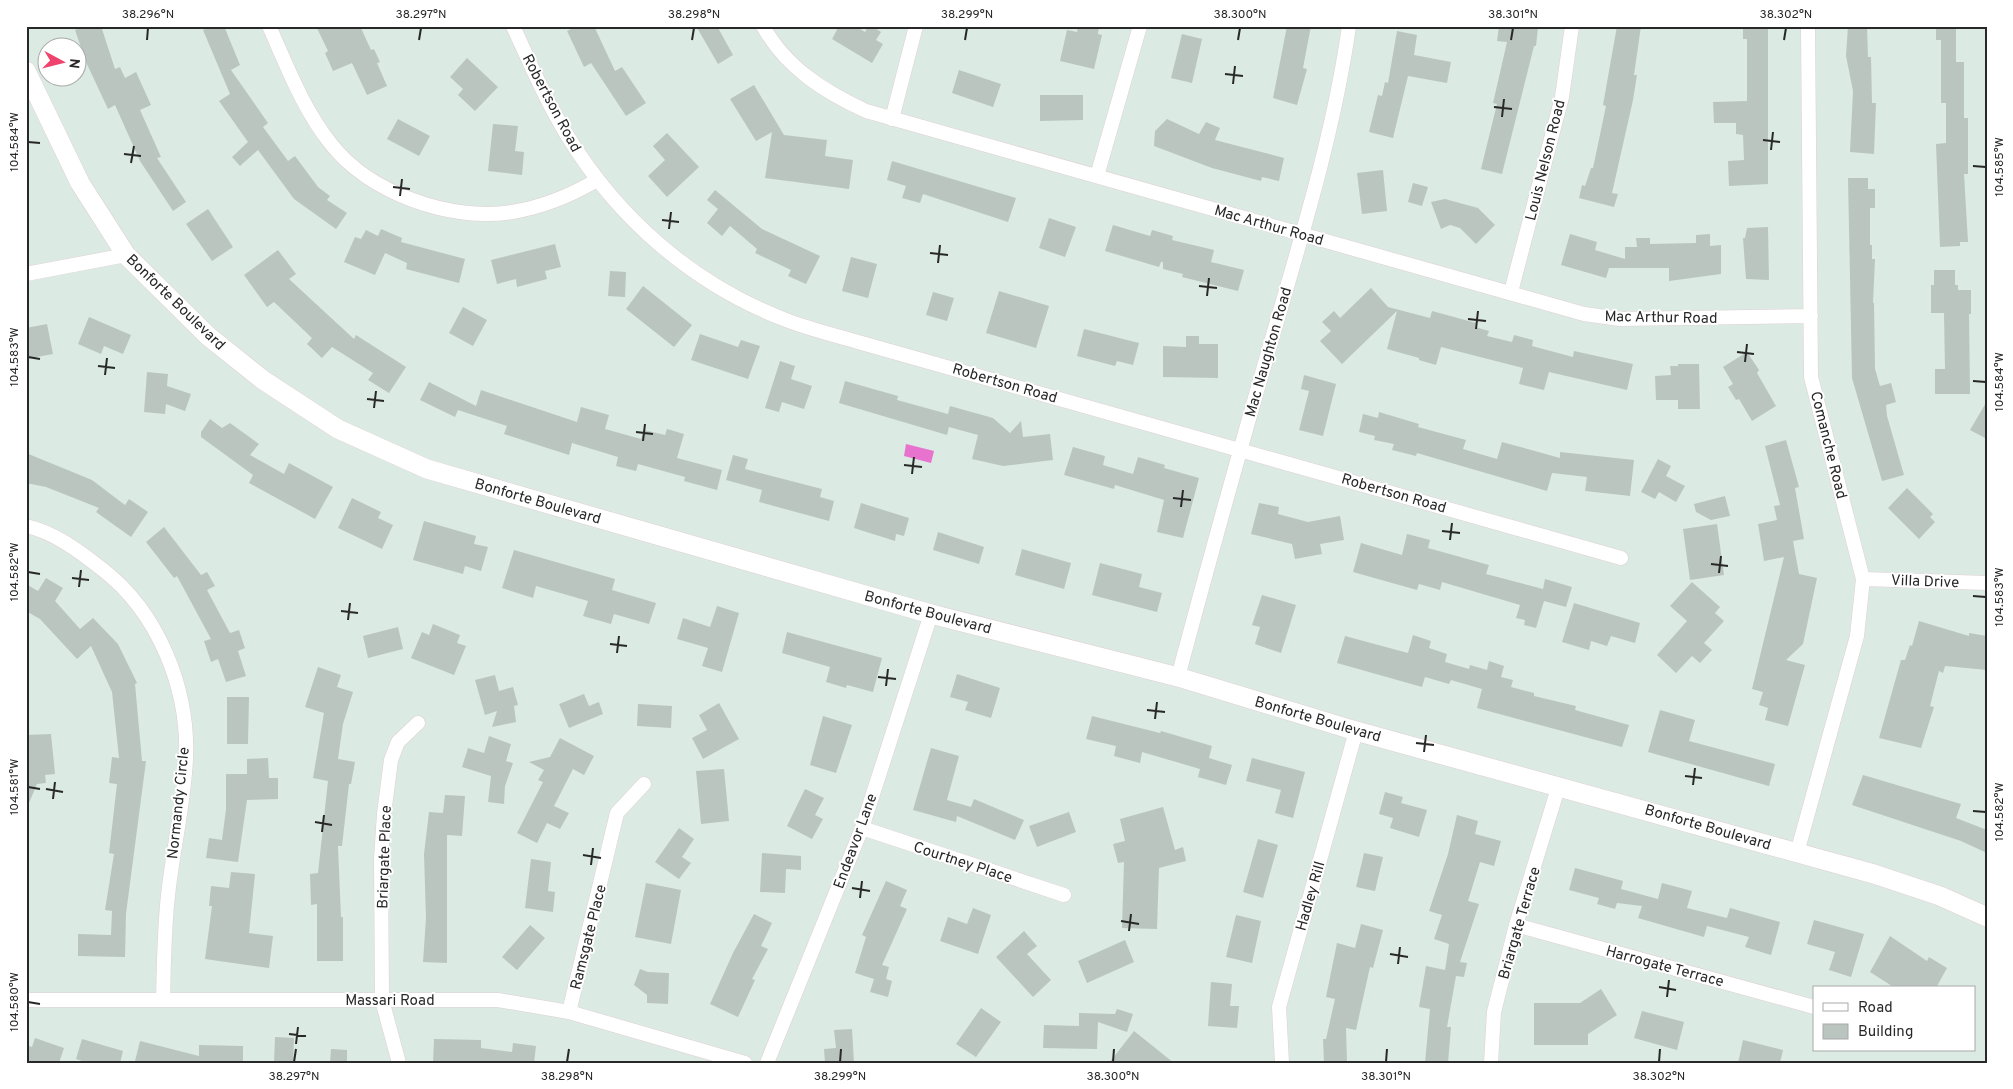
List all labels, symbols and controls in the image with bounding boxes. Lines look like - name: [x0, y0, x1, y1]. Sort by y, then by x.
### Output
- text: 38.296°N: [122, 7, 174, 23]
- text: 38.297°N: [395, 7, 447, 23]
- text: 38.298°N: [668, 7, 720, 23]
- text: 38.299°N: [941, 7, 993, 23]
- text: 38.300°N: [1213, 7, 1267, 23]
- text: 38.301°N: [1488, 7, 1538, 23]
- text: 38.302°N: [1760, 7, 1812, 23]
- north arrow: [38, 38, 88, 88]
- street label: Robertson Road: [517, 51, 584, 156]
- text: N: [64, 57, 82, 69]
- street label: Louis Nelson Road: [1522, 98, 1571, 223]
- text: 104.584°W: [7, 112, 23, 172]
- text: 104.585°W: [1992, 137, 2008, 197]
- street label: Mac Arthur Road: [1212, 202, 1325, 251]
- street label: Bonforte Boulevard: [121, 251, 229, 355]
- street label: Mac Naughton Road: [1242, 285, 1297, 420]
- street label: Mac Arthur Road: [1604, 308, 1718, 329]
- text: 104.583°W: [7, 327, 23, 387]
- text: 104.584°W: [1992, 352, 2008, 412]
- street label: Robertson Road: [950, 360, 1059, 409]
- street label: Comanche Road: [1805, 390, 1850, 501]
- street label: Robertson Road: [1339, 470, 1448, 519]
- street label: Bonforte Boulevard: [472, 475, 603, 530]
- text: 104.582°W: [7, 542, 23, 602]
- text: 104.583°W: [1992, 567, 2008, 627]
- street label: Villa Drive: [1890, 572, 1959, 593]
- street label: Bonforte Boulevard: [862, 587, 993, 640]
- street label: Bonforte Boulevard: [1252, 693, 1383, 748]
- street label: Normandy Circle: [164, 746, 195, 860]
- text: 104.581°W: [7, 759, 23, 815]
- text: 104.582°W: [1992, 782, 2008, 842]
- street label: Endeavor Lane: [830, 791, 882, 892]
- street label: Bonforte Boulevard: [1642, 801, 1773, 856]
- street label: Briargate Place: [374, 805, 397, 909]
- street label: Courtney Place: [911, 838, 1014, 888]
- street label: Hadley Rill: [1292, 859, 1330, 933]
- street label: Briargate Terrace: [1495, 865, 1546, 982]
- street label: Ramsgate Place: [567, 883, 612, 992]
- street label: Harrogate Terrace: [1604, 943, 1726, 992]
- text: 104.580°W: [7, 972, 23, 1032]
- legend: [1813, 986, 1976, 1052]
- street label: Massari Road: [345, 992, 435, 1011]
- text: Road: [1858, 999, 1893, 1018]
- text: Building: [1858, 1023, 1913, 1042]
- text: 38.297°N: [268, 1069, 320, 1085]
- text: 38.298°N: [541, 1069, 593, 1085]
- text: 38.299°N: [814, 1069, 866, 1085]
- text: 38.300°N: [1086, 1069, 1140, 1085]
- text: 38.301°N: [1361, 1069, 1411, 1085]
- text: 38.302°N: [1633, 1069, 1685, 1085]

